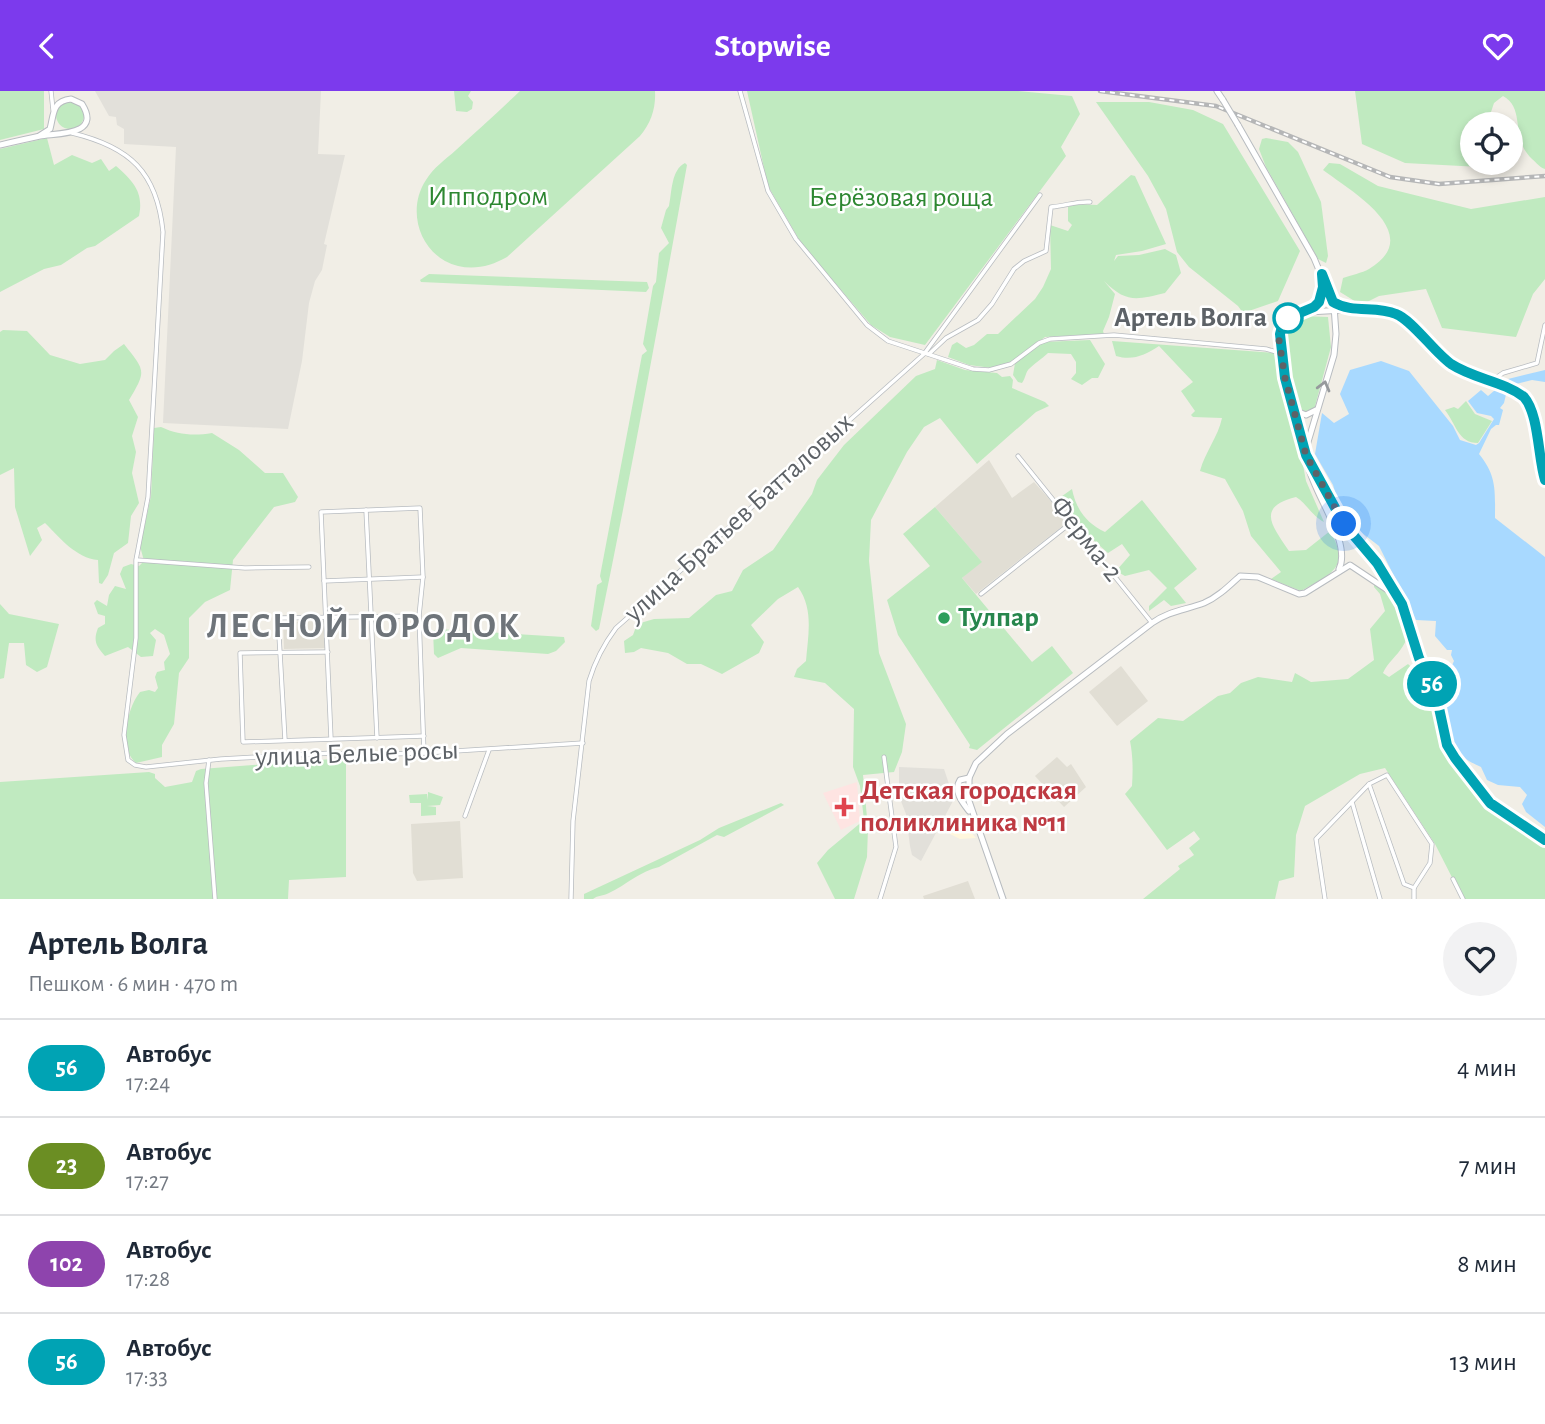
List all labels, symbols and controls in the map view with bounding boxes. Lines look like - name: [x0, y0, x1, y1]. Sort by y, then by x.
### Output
- icon: back: [28, 27, 66, 65]
- icon: heart: [1479, 27, 1517, 65]
- text: Stopwise: [714, 30, 831, 62]
- map controls: [1460, 112, 1523, 175]
- button: locate: [1460, 112, 1523, 175]
- park label: Ипподром: [428, 183, 548, 211]
- park label: Берёзовая роща: [809, 184, 993, 212]
- marker: Артель Волга: [1273, 303, 1303, 333]
- place label: Артель Волга: [1114, 304, 1267, 332]
- one-way arrow: [1315, 381, 1330, 393]
- street label: улица Братьев Батталовых: [618, 408, 859, 628]
- street label: Ферма-2: [1044, 491, 1128, 587]
- your location: [1326, 506, 1361, 541]
- place label: Тулпар: [958, 604, 1039, 632]
- district label: ЛЕСНОЙ ГОРОДОК: [206, 607, 522, 644]
- marker: Тулпар: [936, 610, 952, 626]
- line badge: 56: [1400, 661, 1464, 707]
- text: 56: [1421, 672, 1443, 696]
- street label: улица Белые росы: [254, 736, 459, 772]
- place label: Детская городская поликлиника №11: [860, 777, 1077, 837]
- marker: Детская городская поликлиника №11: [834, 797, 854, 817]
- button: heart: [1443, 922, 1517, 996]
- text: Артель Волга: [28, 928, 208, 961]
- text: Пешком · 6 мин · 470 m: [28, 973, 238, 996]
- text: Автобус: [126, 1041, 212, 1067]
- text: 4 мин: [1457, 1055, 1517, 1081]
- text: 56: [56, 1056, 77, 1080]
- text: 17:24: [126, 1072, 170, 1095]
- text: Автобус: [126, 1139, 212, 1165]
- text: 7 мин: [1459, 1153, 1517, 1179]
- text: 23: [56, 1154, 77, 1178]
- text: 17:27: [126, 1170, 169, 1193]
- text: Автобус: [126, 1237, 212, 1263]
- text: 8 мин: [1457, 1251, 1517, 1277]
- text: 102: [50, 1252, 83, 1276]
- text: 17:28: [126, 1268, 170, 1291]
- text: Автобус: [126, 1335, 212, 1361]
- text: 13 мин: [1450, 1349, 1517, 1375]
- text: 56: [56, 1350, 77, 1374]
- text: 17:33: [126, 1366, 168, 1389]

